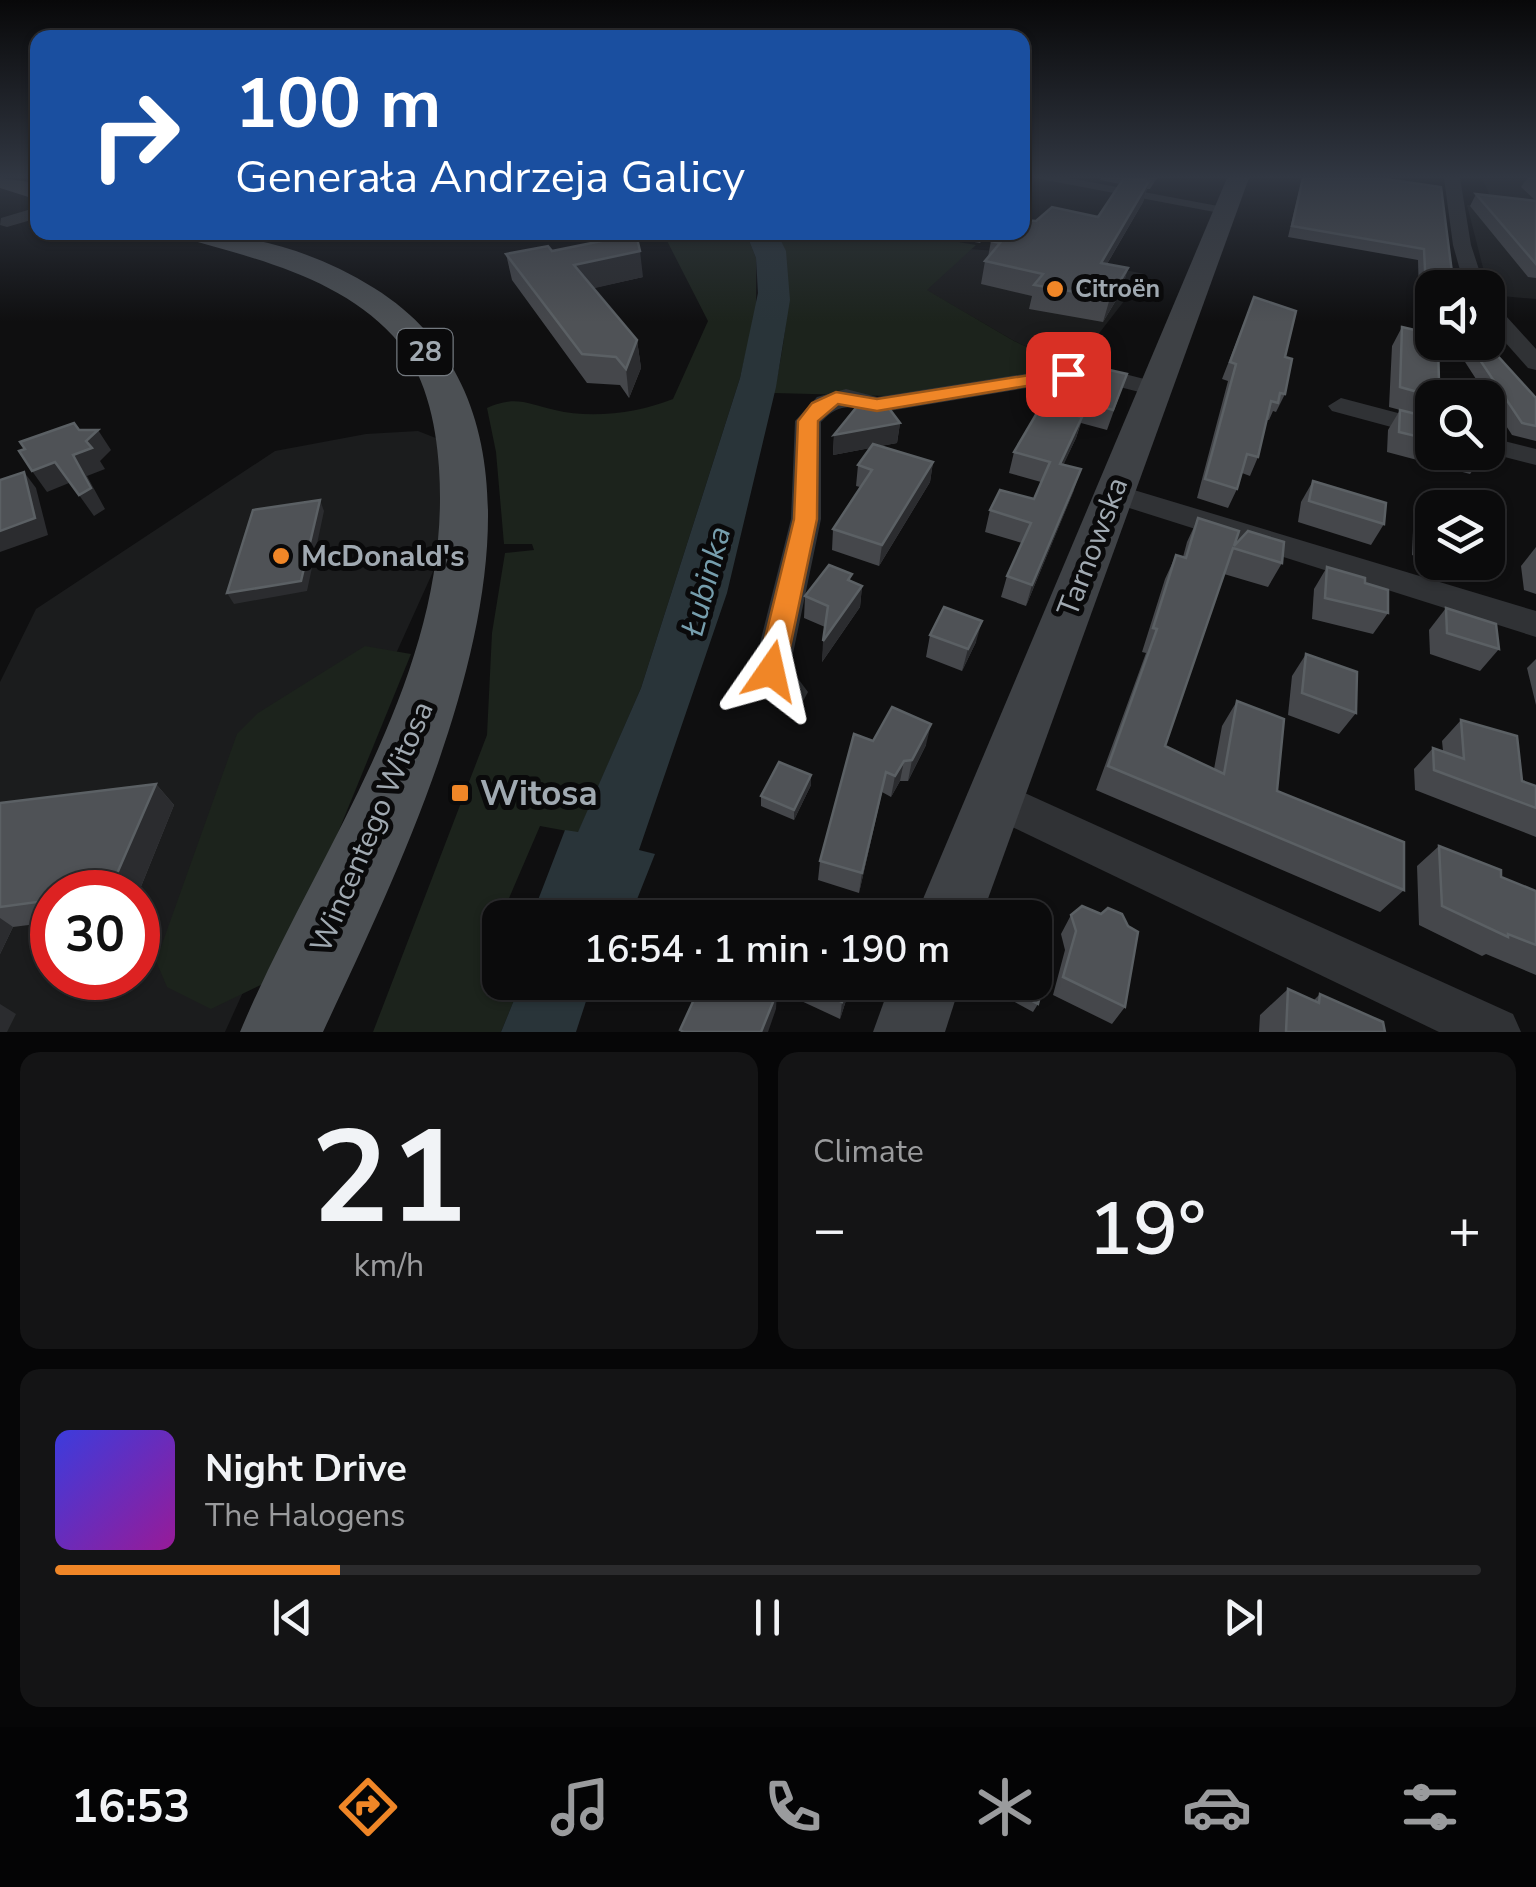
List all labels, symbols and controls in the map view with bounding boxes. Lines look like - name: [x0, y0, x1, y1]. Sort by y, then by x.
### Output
- text: 100 m: [235, 56, 441, 152]
- icon: right: [70, 70, 200, 200]
- text: Generała Andrzeja Galicy: [235, 147, 745, 208]
- map controls: [1415, 270, 1505, 580]
- button: sound: [1415, 270, 1505, 360]
- place label: Citroën: [1075, 272, 1160, 306]
- marker: Citroën: [1044, 278, 1066, 300]
- road number: 28: [398, 329, 452, 375]
- pin: [1026, 332, 1111, 417]
- icon: arrive: [1041, 347, 1096, 402]
- button: search: [1415, 380, 1505, 470]
- street label: Tarnowska: [1048, 471, 1138, 623]
- button: layers: [1415, 490, 1505, 580]
- water label: Łubinka: [670, 521, 741, 642]
- place label: McDonald's: [301, 536, 465, 577]
- marker: McDonald's: [270, 545, 292, 567]
- position arrow: [719, 619, 823, 723]
- street label: Wincentego Witosa: [301, 695, 443, 959]
- place label: Witosa: [480, 770, 598, 817]
- marker: Witosa: [449, 782, 471, 804]
- speed limit sign: 30: [30, 870, 160, 1000]
- text: 16:54 · 1 min · 190 m: [584, 924, 950, 975]
- text: 21: [311, 1090, 467, 1267]
- text: Climate: [813, 1130, 924, 1173]
- text: 19°: [1088, 1178, 1206, 1280]
- text: −: [813, 1192, 846, 1267]
- text: +: [1448, 1192, 1481, 1267]
- text: km/h: [354, 1244, 424, 1287]
- text: Night Drive: [205, 1443, 407, 1494]
- text: The Halogens: [205, 1494, 405, 1537]
- icon: previous: [265, 1590, 320, 1645]
- icon: pause: [740, 1590, 795, 1645]
- icon: next: [1216, 1590, 1271, 1645]
- icon: directions: [333, 1772, 403, 1842]
- icon: music: [545, 1772, 615, 1842]
- icon: phone: [758, 1772, 828, 1842]
- icon: climate: [970, 1772, 1040, 1842]
- icon: car: [1182, 1772, 1252, 1842]
- icon: filters: [1395, 1772, 1465, 1842]
- text: 16:53: [71, 1777, 190, 1838]

